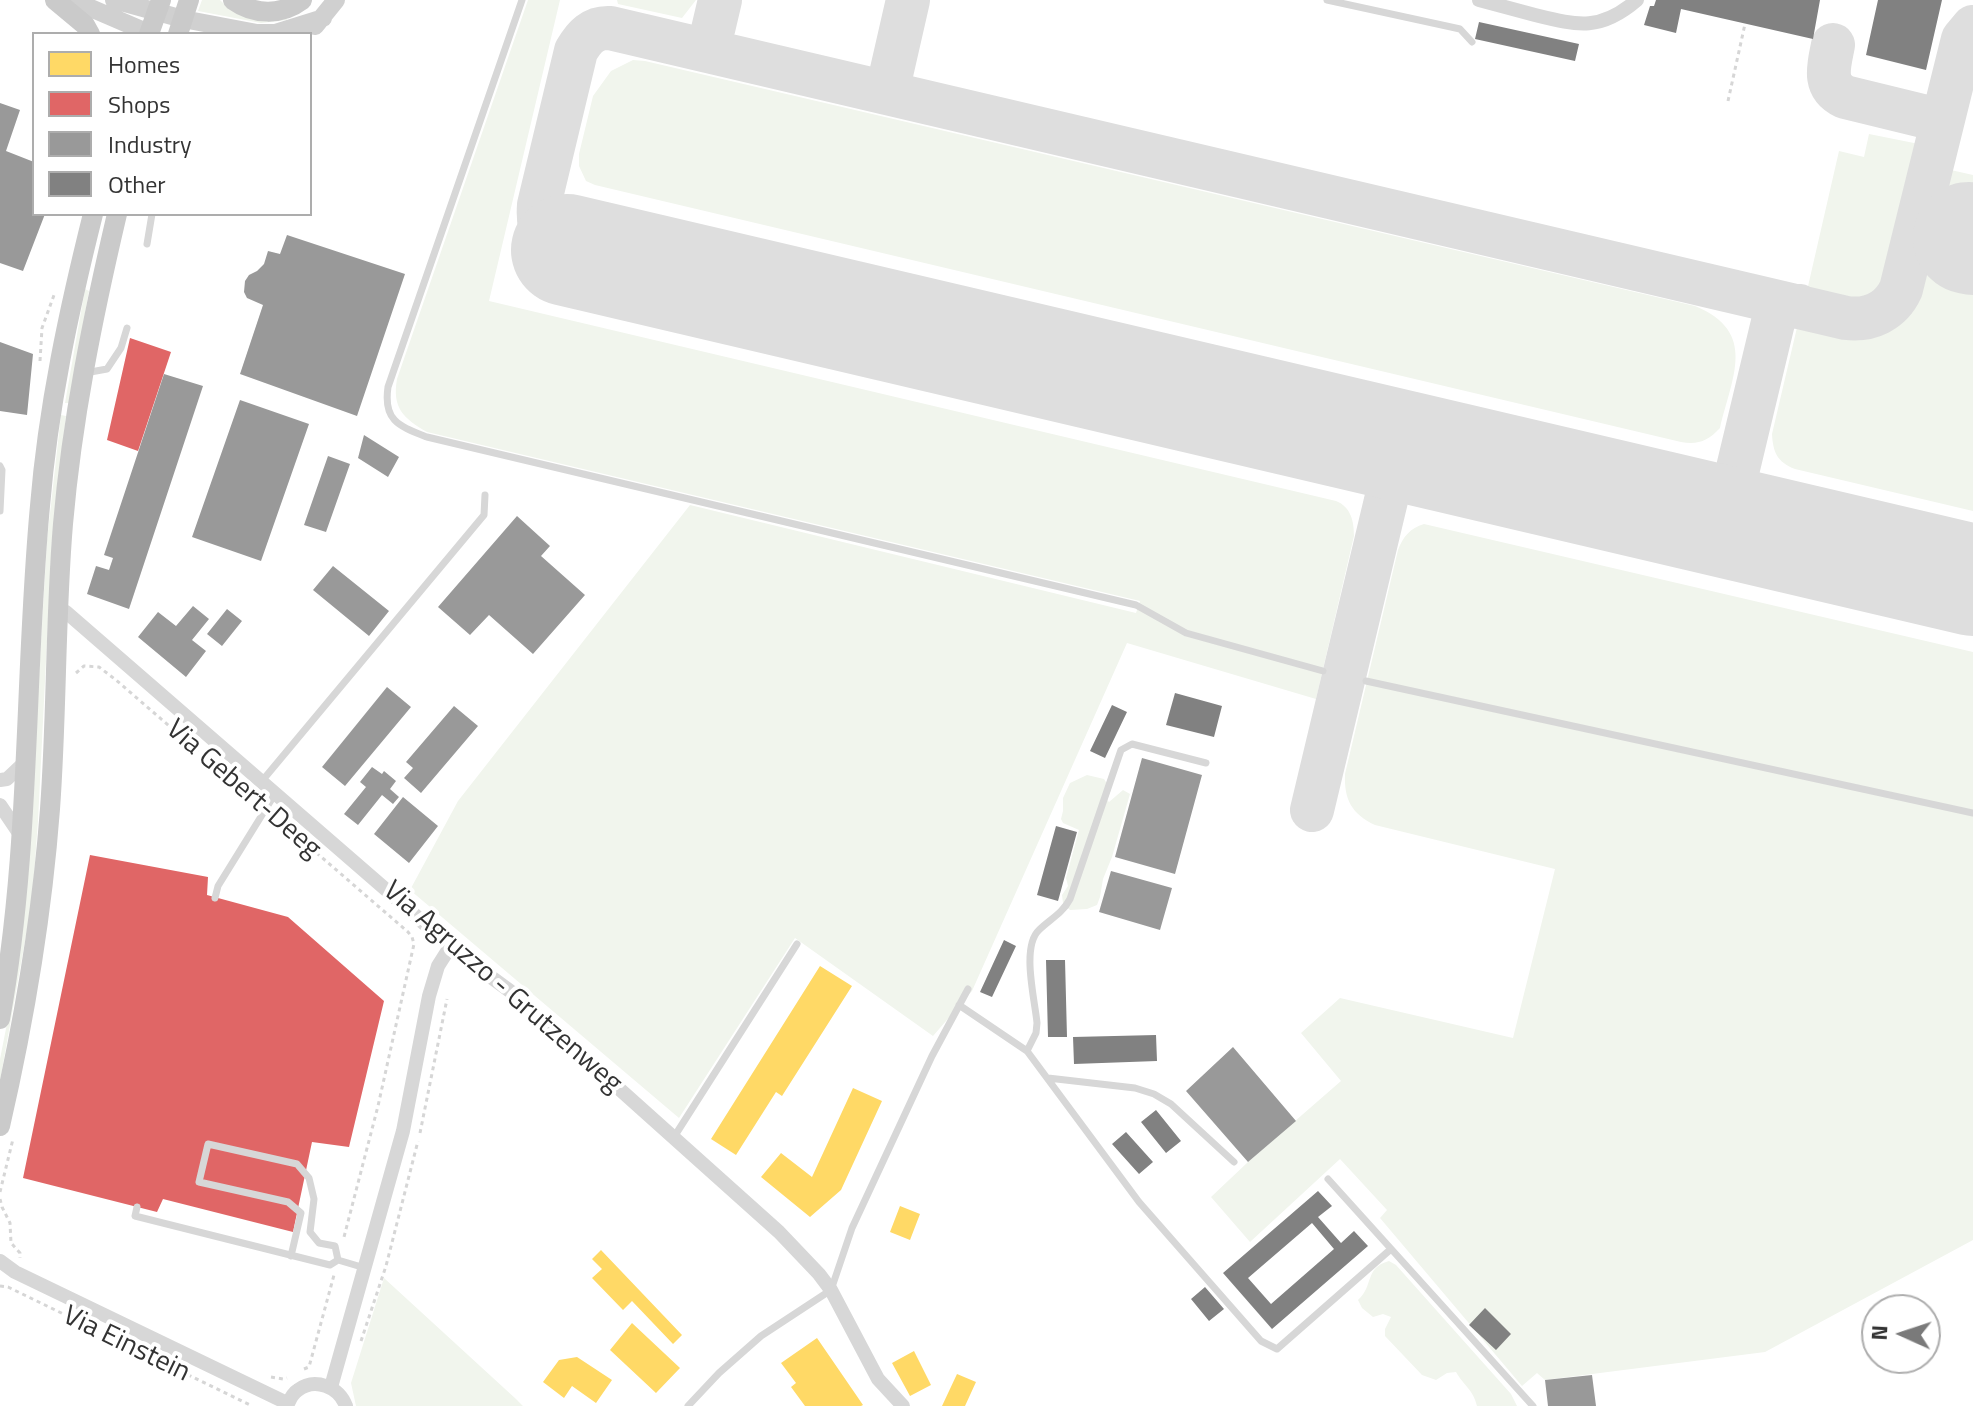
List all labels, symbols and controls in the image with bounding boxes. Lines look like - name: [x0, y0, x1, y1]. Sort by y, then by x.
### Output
- legend: [32, 32, 312, 216]
- text: Homes: [108, 46, 180, 82]
- text: Shops: [108, 86, 170, 122]
- text: Industry: [108, 126, 192, 162]
- text: Other: [108, 166, 166, 202]
- street label: Via Gebert-Deeg: [158, 713, 328, 867]
- street label: Via Agruzzo - Grutzenweg: [376, 875, 628, 1101]
- north arrow: [1861, 1294, 1941, 1374]
- street label: Via Einstein: [57, 1300, 195, 1390]
- text: N: [1862, 1324, 1896, 1341]

